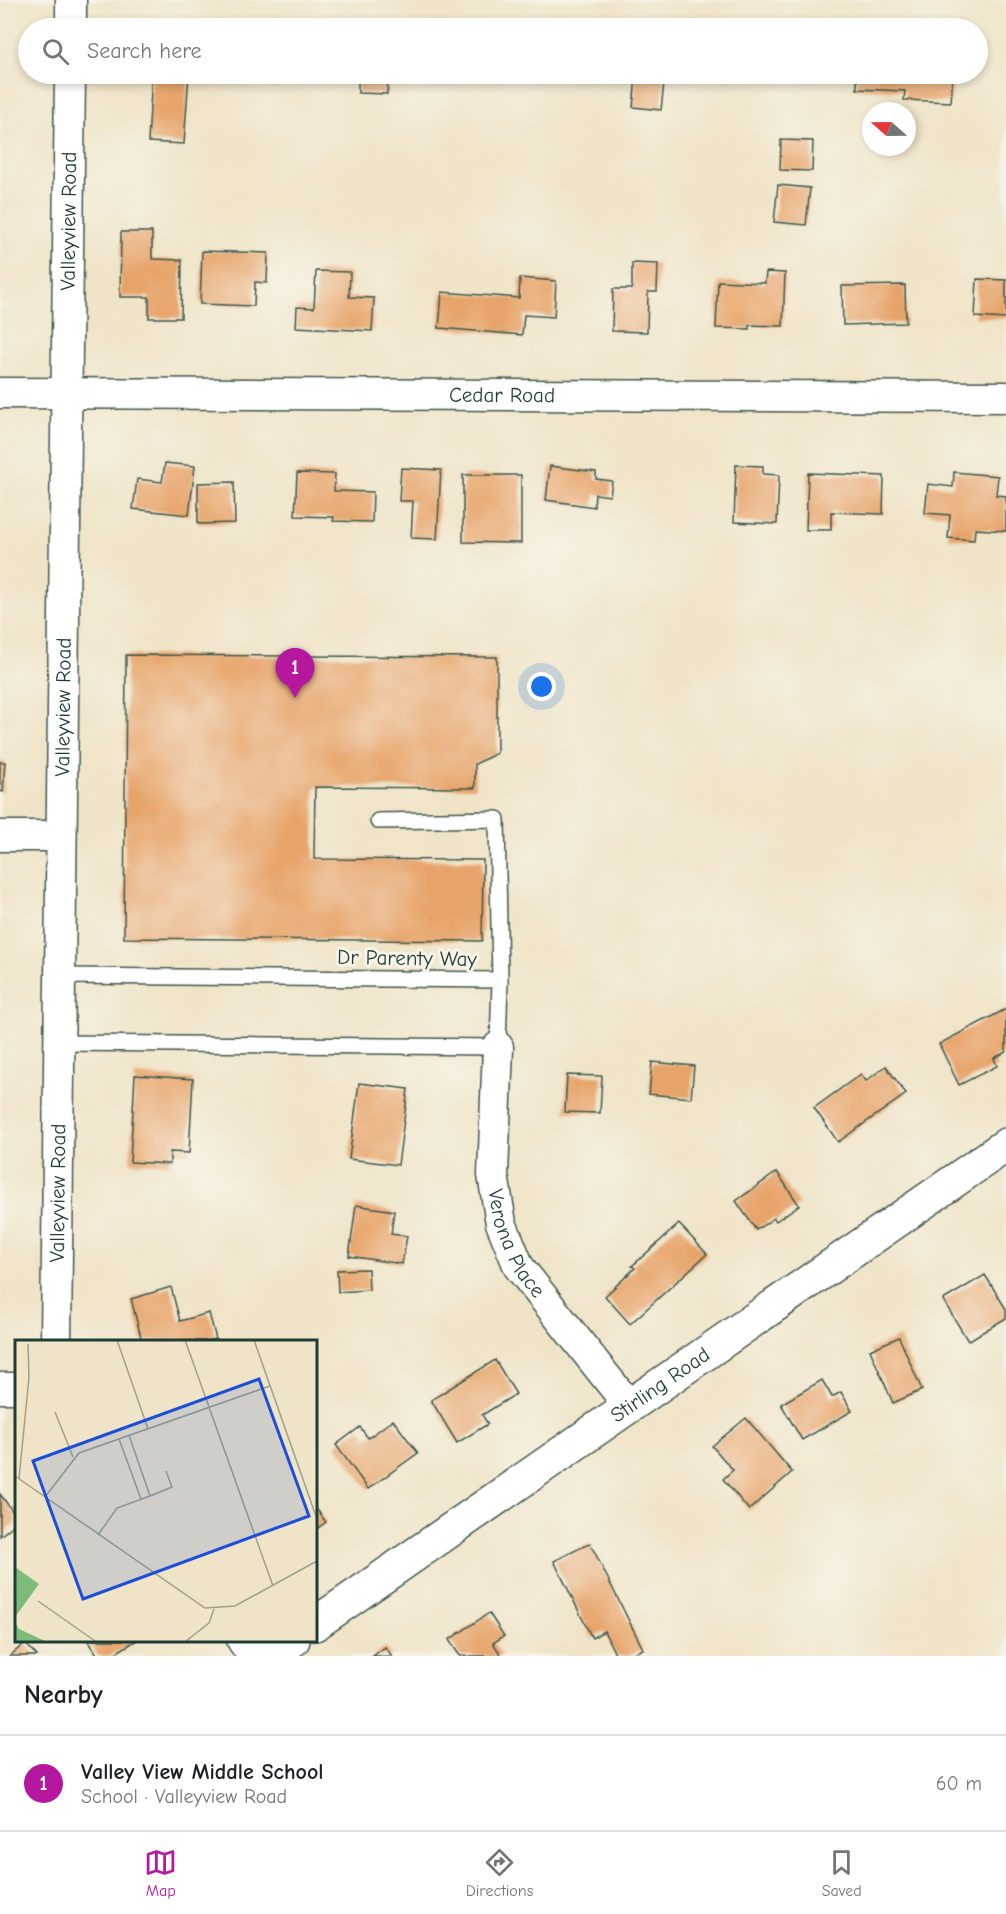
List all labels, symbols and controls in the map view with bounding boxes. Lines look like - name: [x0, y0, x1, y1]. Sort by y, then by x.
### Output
- search box: [18, 18, 988, 84]
- icon: search: [39, 35, 72, 68]
- text: Search here: [87, 38, 202, 64]
- north arrow: [862, 102, 916, 156]
- street label: Valleyview Road: [56, 151, 81, 291]
- street label: Cedar Road: [449, 383, 555, 407]
- street label: Valleyview Road: [50, 637, 76, 777]
- pin: 1: [276, 648, 314, 698]
- your location: [527, 672, 556, 701]
- street label: Dr Parenty Way: [337, 945, 478, 971]
- street label: Valleyview Road: [45, 1123, 70, 1263]
- street label: Verona Place: [484, 1187, 550, 1302]
- inset map: [15, 1340, 316, 1641]
- street label: Stirling Road: [606, 1342, 714, 1427]
- text: Nearby: [24, 1680, 103, 1710]
- text: Valley View Middle School: [81, 1759, 323, 1785]
- text: 1: [40, 1772, 47, 1795]
- text: 60 m: [936, 1772, 982, 1795]
- text: School · Valleyview Road: [81, 1785, 287, 1808]
- tab: Map: [144, 1846, 177, 1900]
- tab: Directions: [466, 1846, 533, 1900]
- tab: Saved: [822, 1846, 862, 1900]

